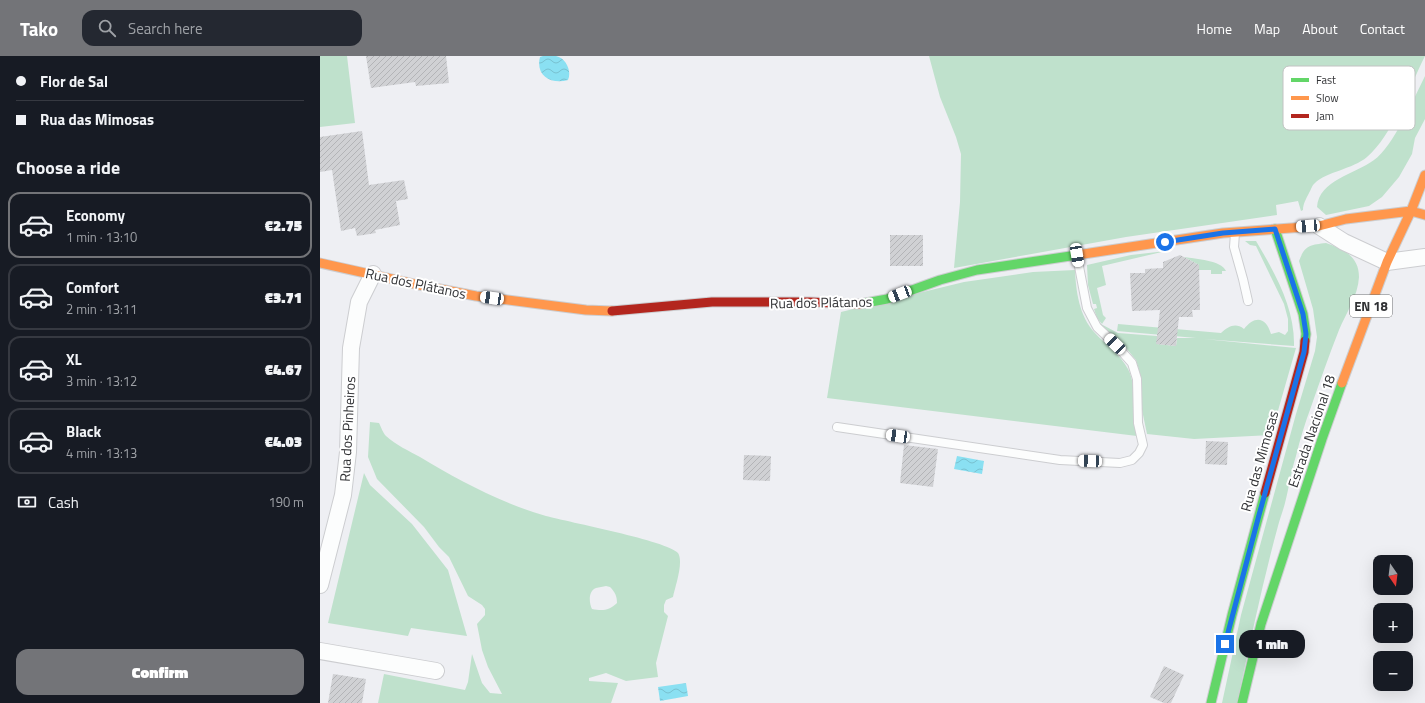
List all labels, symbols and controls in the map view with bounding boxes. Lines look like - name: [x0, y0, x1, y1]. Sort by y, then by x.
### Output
- search box: [82, 10, 362, 46]
- text: Tako: [20, 14, 58, 43]
- icon: search: [96, 17, 118, 39]
- text: Search here: [128, 17, 202, 40]
- text: Home: [1197, 18, 1232, 39]
- text: Map: [1254, 18, 1280, 39]
- text: About: [1302, 18, 1338, 39]
- text: Contact: [1360, 18, 1405, 39]
- legend: [1283, 66, 1415, 130]
- text: Flor de Sal: [40, 70, 108, 93]
- text: Fast: [1316, 72, 1336, 88]
- text: Slow: [1316, 90, 1339, 106]
- text: Rua das Mimosas: [40, 108, 154, 131]
- text: Jam: [1316, 108, 1334, 124]
- text: Choose a ride: [16, 154, 120, 181]
- text: Economy: [66, 204, 125, 227]
- icon: car: [18, 207, 54, 243]
- text: €2.75: [265, 214, 302, 237]
- car: [1296, 219, 1320, 233]
- text: 1 min · 13:10: [66, 227, 137, 247]
- route start: [1156, 233, 1174, 251]
- car: [1069, 242, 1085, 268]
- street label: Rua dos Plátanos: [364, 262, 468, 304]
- text: Comfort: [66, 276, 119, 299]
- icon: car: [18, 279, 54, 315]
- car: [887, 284, 913, 304]
- text: €3.71: [265, 286, 302, 309]
- car: [479, 290, 505, 306]
- street label: Rua dos Plátanos: [770, 291, 872, 313]
- road number: EN 18: [1350, 295, 1392, 317]
- text: 2 min · 13:11: [66, 299, 137, 319]
- car: [1102, 331, 1128, 357]
- text: XL: [66, 348, 82, 371]
- icon: car: [18, 351, 54, 387]
- text: €4.67: [265, 358, 302, 381]
- text: 3 min · 13:12: [66, 371, 137, 391]
- street label: Estrada Nacional 18: [1282, 372, 1340, 490]
- street label: Rua dos Pinheiros: [334, 376, 360, 482]
- street label: Rua das Mimosas: [1235, 408, 1283, 514]
- text: Black: [66, 420, 101, 443]
- icon: car: [18, 423, 54, 459]
- car: [885, 428, 911, 444]
- text: €4.03: [265, 430, 302, 453]
- text: 4 min · 13:13: [66, 443, 137, 463]
- car: [1078, 455, 1102, 467]
- icon: cash: [16, 491, 38, 513]
- text: Cash: [48, 491, 79, 514]
- text: 190 m: [268, 492, 304, 512]
- north arrow: [1373, 555, 1413, 595]
- map controls: [1373, 555, 1413, 691]
- button: +: [1373, 603, 1413, 643]
- callout: 1 min: [1239, 630, 1305, 658]
- text: 1 min: [1256, 634, 1288, 654]
- route end: [1216, 635, 1234, 653]
- button: Confirm: [16, 649, 304, 695]
- button: −: [1373, 651, 1413, 691]

